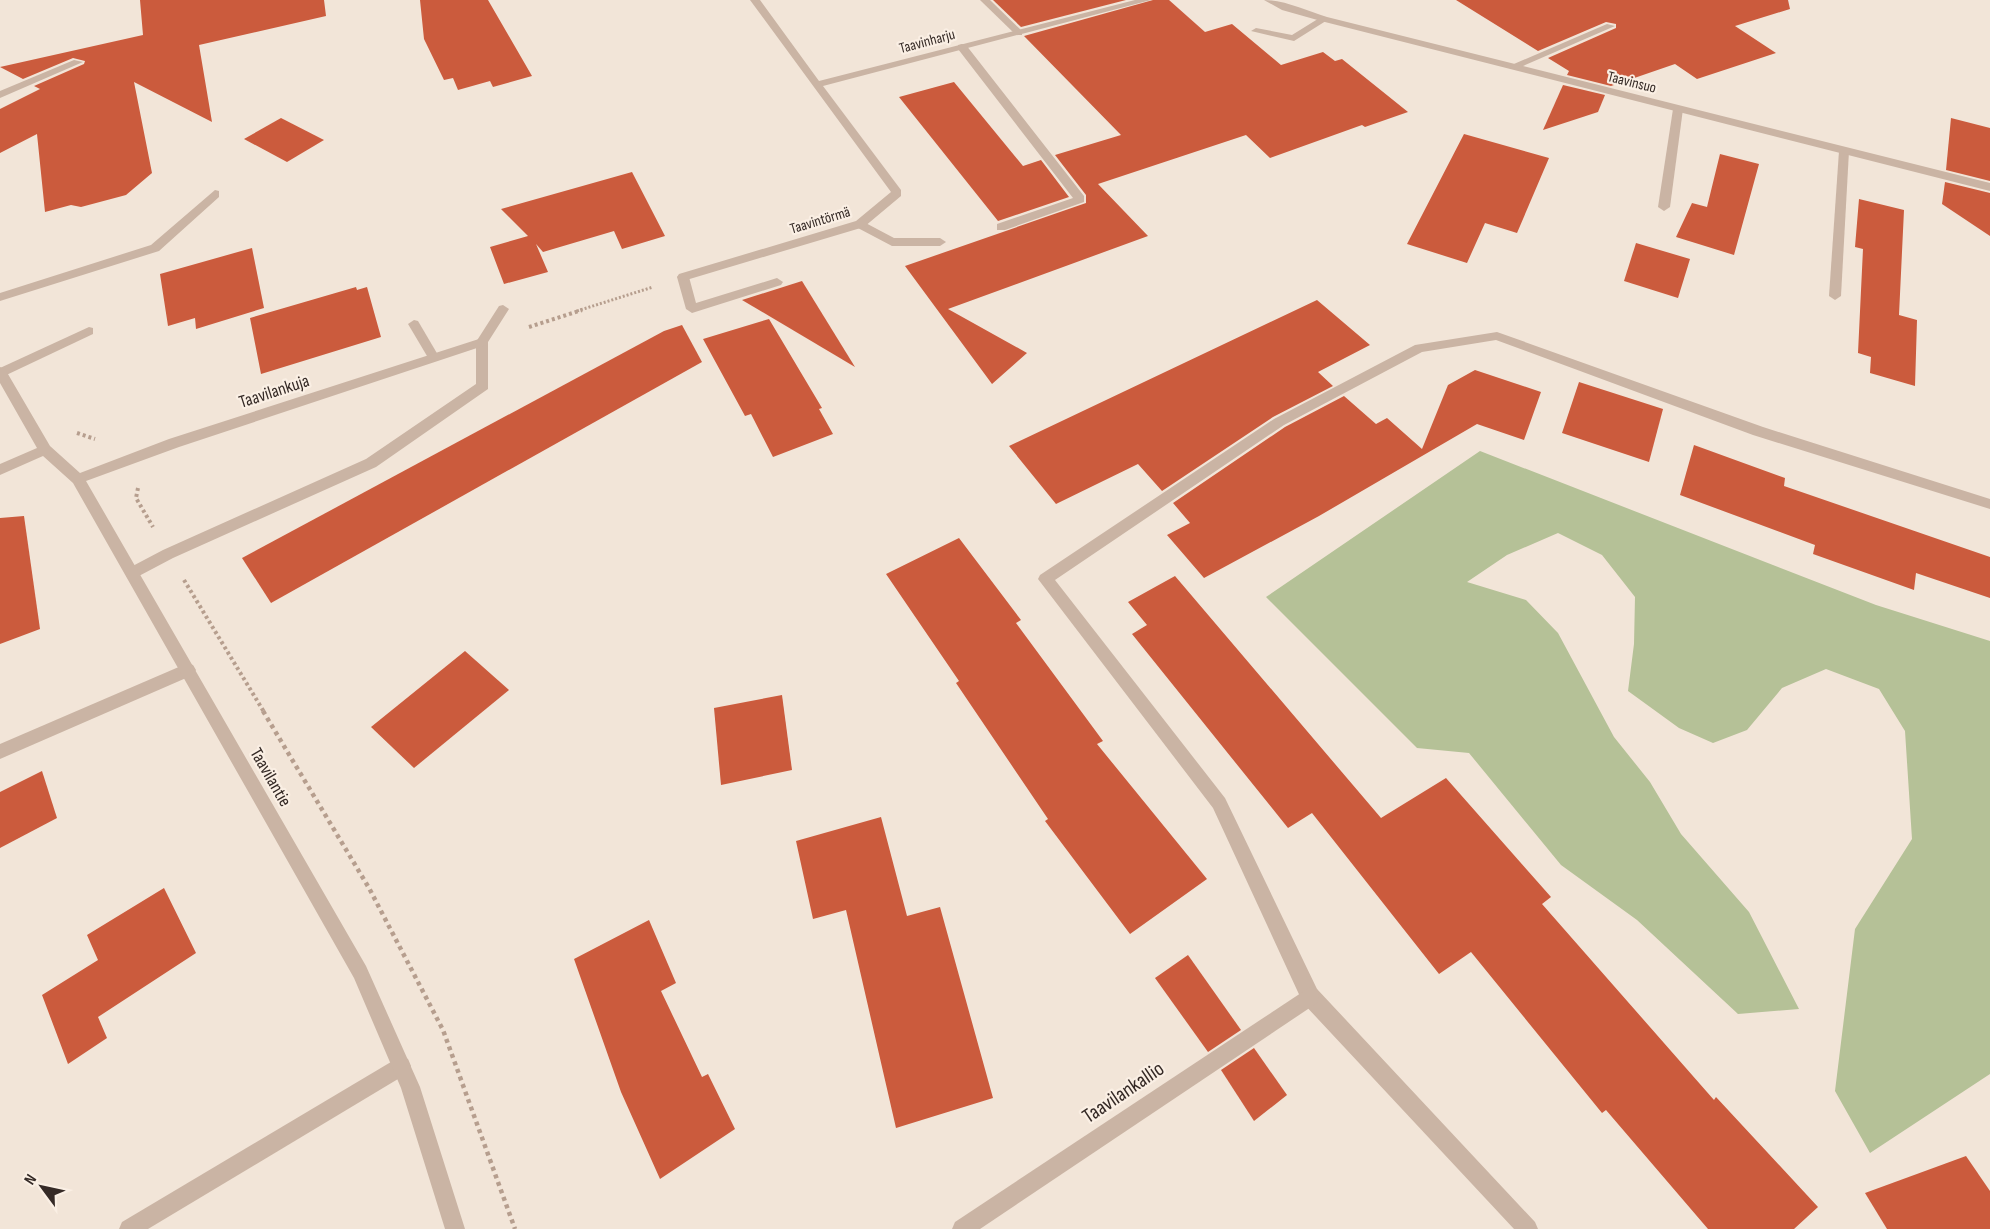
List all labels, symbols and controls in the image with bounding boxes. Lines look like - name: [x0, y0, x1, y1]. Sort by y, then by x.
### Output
- street label: Taavinharju: [897, 25, 957, 58]
- street label: Taavinsuo: [1606, 67, 1658, 98]
- street label: Taavintörmä: [788, 202, 853, 239]
- street label: Taavilankuja: [236, 370, 312, 413]
- street label: Taavilantie: [245, 744, 296, 810]
- street label: Taavilankallio: [1078, 1056, 1169, 1129]
- north arrow: [12, 1157, 72, 1217]
- text: N: [20, 1171, 41, 1188]

